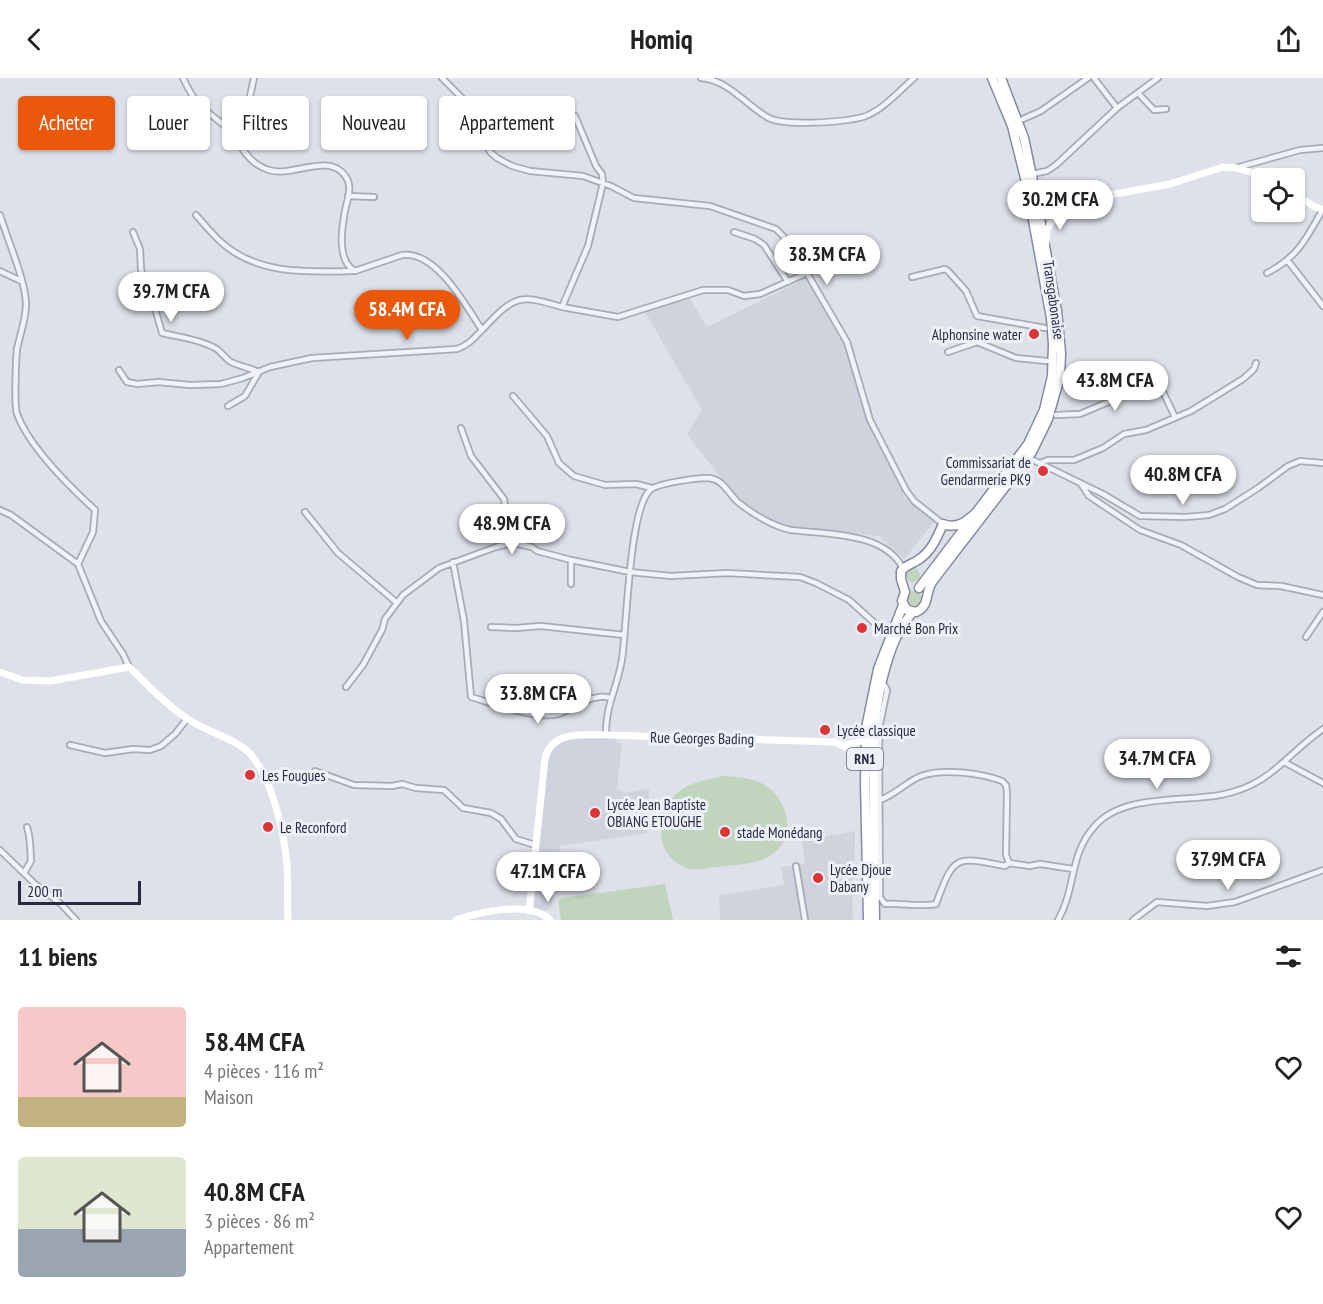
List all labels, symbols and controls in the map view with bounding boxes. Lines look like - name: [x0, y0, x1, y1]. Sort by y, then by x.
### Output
- text: Homiq: [630, 22, 693, 56]
- icon: back: [18, 23, 51, 56]
- icon: share: [1272, 23, 1305, 56]
- chip: Acheter: [18, 96, 115, 150]
- chip: Louer: [127, 96, 210, 150]
- chip: Filtres: [222, 96, 309, 150]
- chip: Nouveau: [321, 96, 427, 150]
- chip: Appartement: [439, 96, 575, 150]
- map controls: [1251, 168, 1305, 222]
- button: locate: [1251, 168, 1305, 222]
- pin: 30.2M CFA: [991, 180, 1129, 231]
- text: 30.2M CFA: [1021, 186, 1099, 212]
- pin: 38.3M CFA: [758, 235, 896, 286]
- text: 38.3M CFA: [788, 241, 866, 267]
- street label: Transgabonaise: [1039, 259, 1069, 341]
- pin: 39.7M CFA: [102, 272, 240, 323]
- text: 39.7M CFA: [132, 278, 210, 304]
- pin: 58.4M CFA: [338, 290, 476, 341]
- text: 58.4M CFA: [368, 296, 446, 322]
- place label: Alphonsine water: [932, 325, 1023, 344]
- marker: Alphonsine water: [1027, 327, 1041, 341]
- pin: 43.8M CFA: [1046, 361, 1184, 412]
- text: 43.8M CFA: [1076, 367, 1154, 393]
- place label: Commissariat de Gendarmerie PK9: [941, 453, 1031, 489]
- pin: 40.8M CFA: [1114, 455, 1252, 506]
- text: 40.8M CFA: [1144, 461, 1222, 487]
- marker: Commissariat de Gendarmerie PK9: [1036, 464, 1050, 478]
- pin: 48.9M CFA: [443, 504, 581, 555]
- text: 48.9M CFA: [473, 510, 551, 536]
- place label: Marché Bon Prix: [874, 619, 958, 638]
- marker: Marché Bon Prix: [855, 621, 869, 635]
- pin: 33.8M CFA: [469, 674, 607, 725]
- text: 33.8M CFA: [499, 680, 577, 706]
- place label: Lycée classique: [837, 721, 916, 740]
- marker: Lycée classique: [818, 723, 832, 737]
- street label: Rue Georges Bading: [650, 728, 754, 748]
- pin: 34.7M CFA: [1088, 739, 1226, 790]
- text: 34.7M CFA: [1118, 745, 1196, 771]
- road number: RN1: [847, 748, 883, 770]
- place label: Les Fougues: [262, 766, 325, 785]
- marker: Les Fougues: [243, 768, 257, 782]
- place label: Lycée Jean Baptiste OBIANG ETOUGHE: [607, 795, 706, 831]
- marker: Lycée Jean Baptiste OBIANG ETOUGHE: [588, 806, 602, 820]
- place label: Le Reconford: [280, 818, 347, 837]
- marker: Le Reconford: [261, 820, 275, 834]
- place label: stade Monédang: [737, 823, 822, 842]
- marker: stade Monédang: [718, 825, 732, 839]
- pin: 37.9M CFA: [1159, 840, 1297, 891]
- text: 37.9M CFA: [1190, 846, 1266, 872]
- pin: 47.1M CFA: [479, 852, 617, 903]
- text: 47.1M CFA: [510, 858, 586, 884]
- place label: Lycée Djoue Dabany: [830, 860, 892, 896]
- marker: Lycée Djoue Dabany: [811, 871, 825, 885]
- scale bar: [18, 878, 141, 906]
- text: 200 m: [27, 881, 62, 901]
- text: 11 biens: [18, 940, 97, 973]
- icon: filters: [1272, 940, 1305, 973]
- text: 58.4M CFA: [204, 1025, 305, 1058]
- icon: home: [66, 1031, 138, 1103]
- icon: heart: [1272, 1051, 1305, 1084]
- text: 4 pièces · 116 m²: [204, 1058, 324, 1084]
- text: Maison: [204, 1084, 253, 1110]
- text: 40.8M CFA: [204, 1175, 305, 1208]
- icon: home: [66, 1181, 138, 1253]
- icon: heart: [1272, 1201, 1305, 1234]
- text: 3 pièces · 86 m²: [204, 1208, 315, 1234]
- text: Appartement: [204, 1234, 294, 1260]

